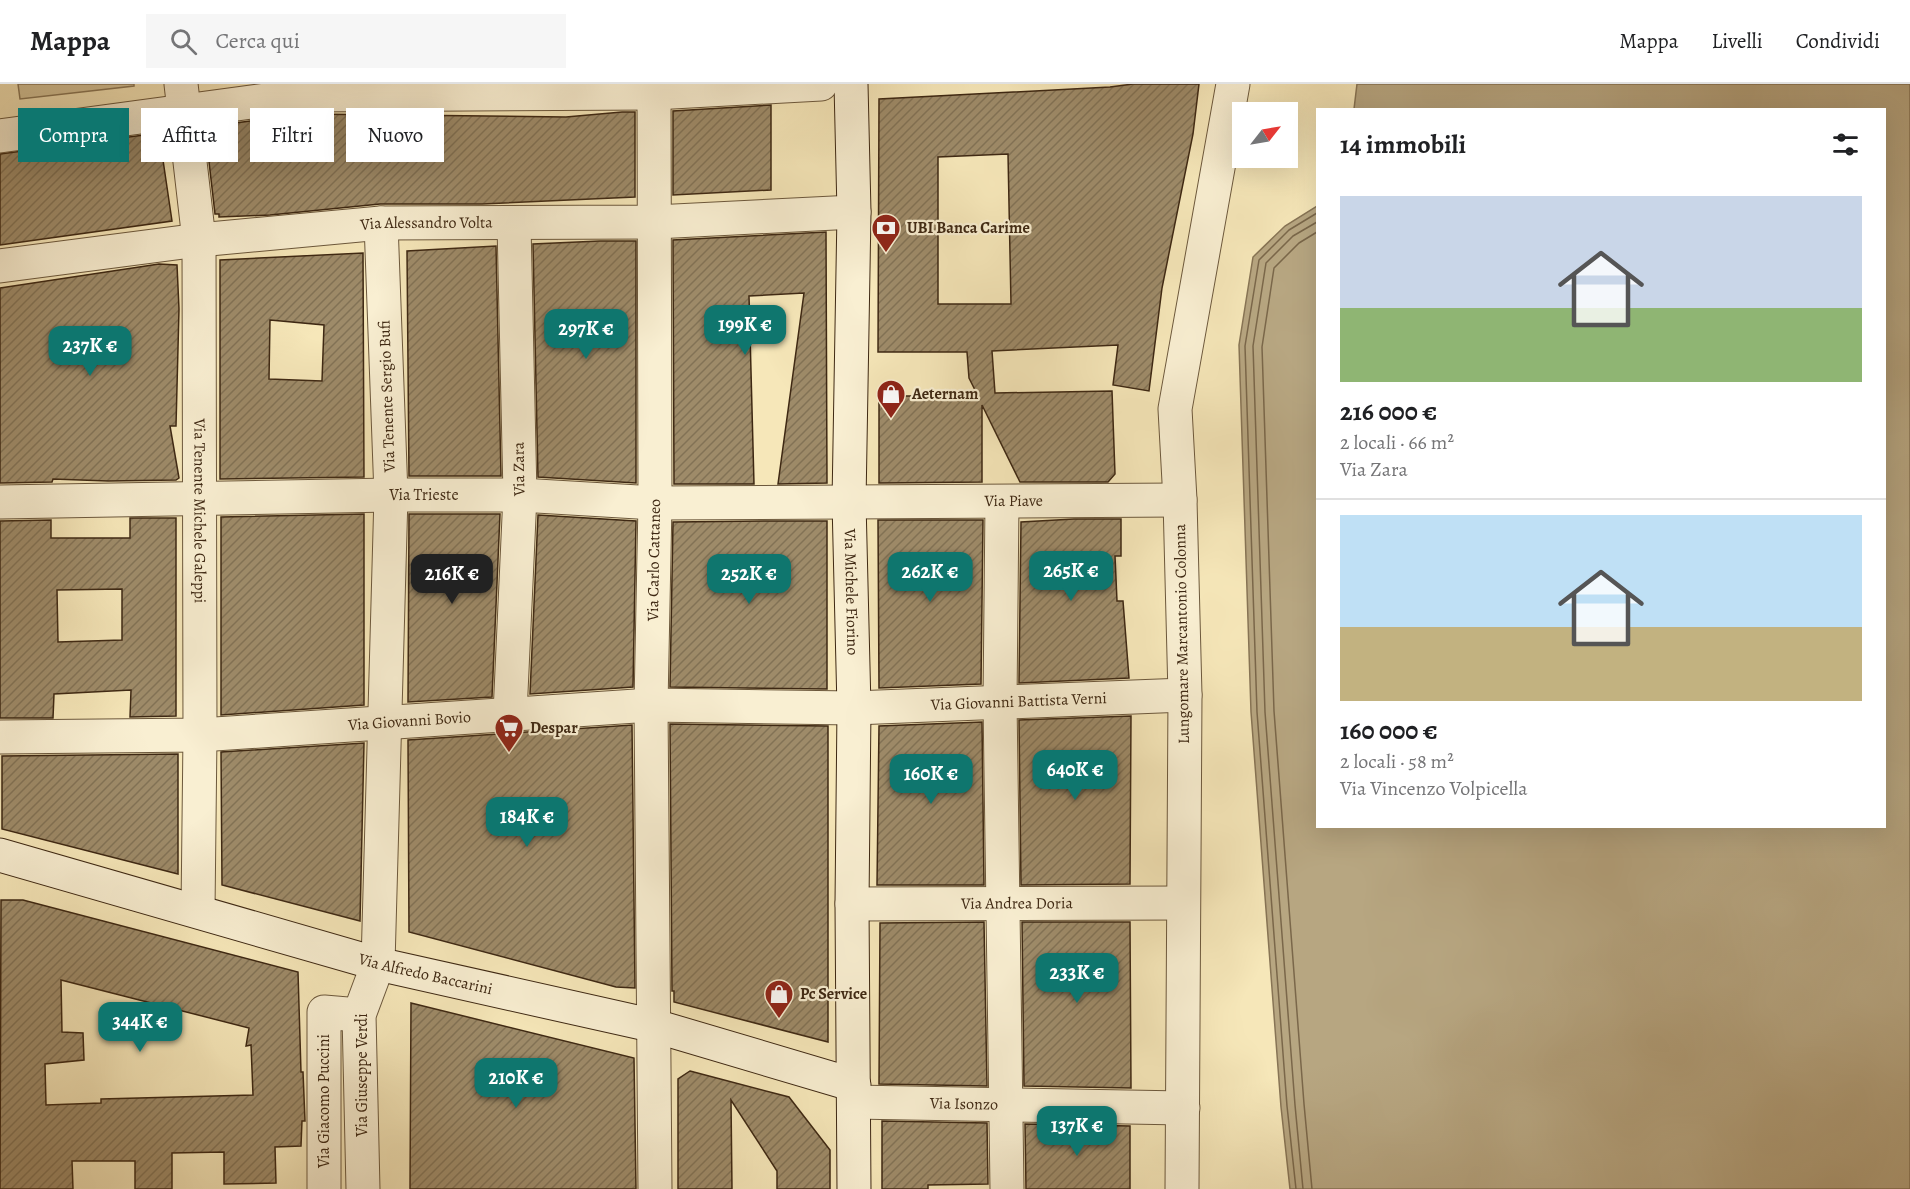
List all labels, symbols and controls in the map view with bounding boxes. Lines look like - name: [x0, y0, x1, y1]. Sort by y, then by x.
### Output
- search box: [146, 14, 566, 68]
- text: Mappa: [30, 22, 110, 60]
- icon: search: [167, 25, 200, 58]
- text: Cerca qui: [215, 26, 300, 56]
- text: Mappa: [1619, 27, 1678, 55]
- text: Livelli: [1711, 27, 1763, 55]
- text: Condividi: [1796, 27, 1880, 55]
- north arrow: [1232, 102, 1298, 168]
- map controls: [1232, 102, 1298, 168]
- chip: Compra: [18, 108, 129, 162]
- chip: Affitta: [141, 108, 238, 162]
- chip: Filtri: [250, 108, 334, 162]
- chip: Nuovo: [346, 108, 444, 162]
- text: 14 immobili: [1340, 127, 1466, 162]
- icon: filters: [1829, 128, 1862, 161]
- street label: Via Alessandro Volta: [358, 212, 493, 236]
- bank icon: UBI Banca Carime: [870, 212, 902, 254]
- place label: UBI Banca Carime: [907, 217, 1030, 239]
- icon: home: [1547, 235, 1655, 343]
- pin: 199K €: [696, 305, 794, 356]
- pin: 297K €: [537, 309, 635, 360]
- text: 199K €: [718, 311, 772, 338]
- text: 297K €: [558, 315, 614, 342]
- street label: Via Tenente Sergio Bufi: [373, 320, 401, 473]
- pin: 237K €: [41, 326, 139, 377]
- text: 237K €: [63, 332, 117, 359]
- shop icon: Aeternam: [875, 378, 907, 420]
- place label: Aeternam: [911, 383, 979, 405]
- text: 216 000 €: [1340, 394, 1437, 429]
- street label: Via Tenente Michele Galeppi: [188, 418, 211, 603]
- text: 2 locali · 66 m²: [1340, 429, 1454, 456]
- street label: Via Zara: [508, 441, 530, 497]
- text: Via Zara: [1340, 456, 1408, 483]
- street label: Via Trieste: [388, 484, 459, 506]
- street label: Via Piave: [983, 490, 1043, 512]
- street label: Via Carlo Cattaneo: [642, 499, 666, 622]
- street label: Lungomare Marcantonio Colonna: [1169, 523, 1195, 744]
- street label: Via Michele Fiorino: [839, 527, 864, 656]
- pin: 265K €: [1022, 551, 1120, 602]
- pin: 262K €: [881, 552, 979, 603]
- pin: 216K €: [403, 554, 501, 605]
- pin: 252K €: [700, 554, 798, 605]
- icon: home: [1547, 554, 1655, 662]
- text: 265K €: [1043, 557, 1099, 584]
- text: 262K €: [902, 558, 958, 585]
- text: 216K €: [425, 560, 479, 587]
- text: 252K €: [721, 560, 777, 587]
- street label: Via Giovanni Battista Verni: [929, 687, 1107, 716]
- street label: Via Giovanni Bovio: [346, 706, 472, 736]
- supermarket icon: Despar: [493, 712, 525, 754]
- text: 160 000 €: [1340, 713, 1438, 748]
- place label: Despar: [530, 717, 578, 739]
- text: 2 locali · 58 m²: [1340, 748, 1454, 775]
- pin: 640K €: [1026, 750, 1124, 801]
- pin: 160K €: [882, 754, 980, 805]
- text: 640K €: [1047, 756, 1103, 783]
- text: 160K €: [904, 760, 958, 787]
- text: Via Vincenzo Volpicella: [1340, 775, 1528, 802]
- pin: 184K €: [478, 797, 576, 848]
- text: 184K €: [500, 803, 554, 830]
- street label: Via Andrea Doria: [960, 892, 1073, 915]
- street label: Via Alfredo Baccarini: [355, 948, 495, 1000]
- pin: 233K €: [1028, 953, 1126, 1004]
- text: 233K €: [1050, 959, 1104, 986]
- shop icon: Pc Service: [763, 978, 795, 1020]
- place label: Pc Service: [800, 983, 867, 1005]
- pin: 344K €: [91, 1002, 189, 1053]
- text: 344K €: [112, 1008, 168, 1035]
- street label: Via Giuseppe Verdi: [351, 1013, 373, 1138]
- street label: Via Giacomo Puccini: [313, 1034, 335, 1169]
- pin: 210K €: [467, 1058, 565, 1109]
- text: 210K €: [489, 1064, 543, 1091]
- street label: Via Isonzo: [929, 1092, 998, 1116]
- pin: 137K €: [1028, 1106, 1126, 1157]
- text: 137K €: [1051, 1112, 1103, 1139]

